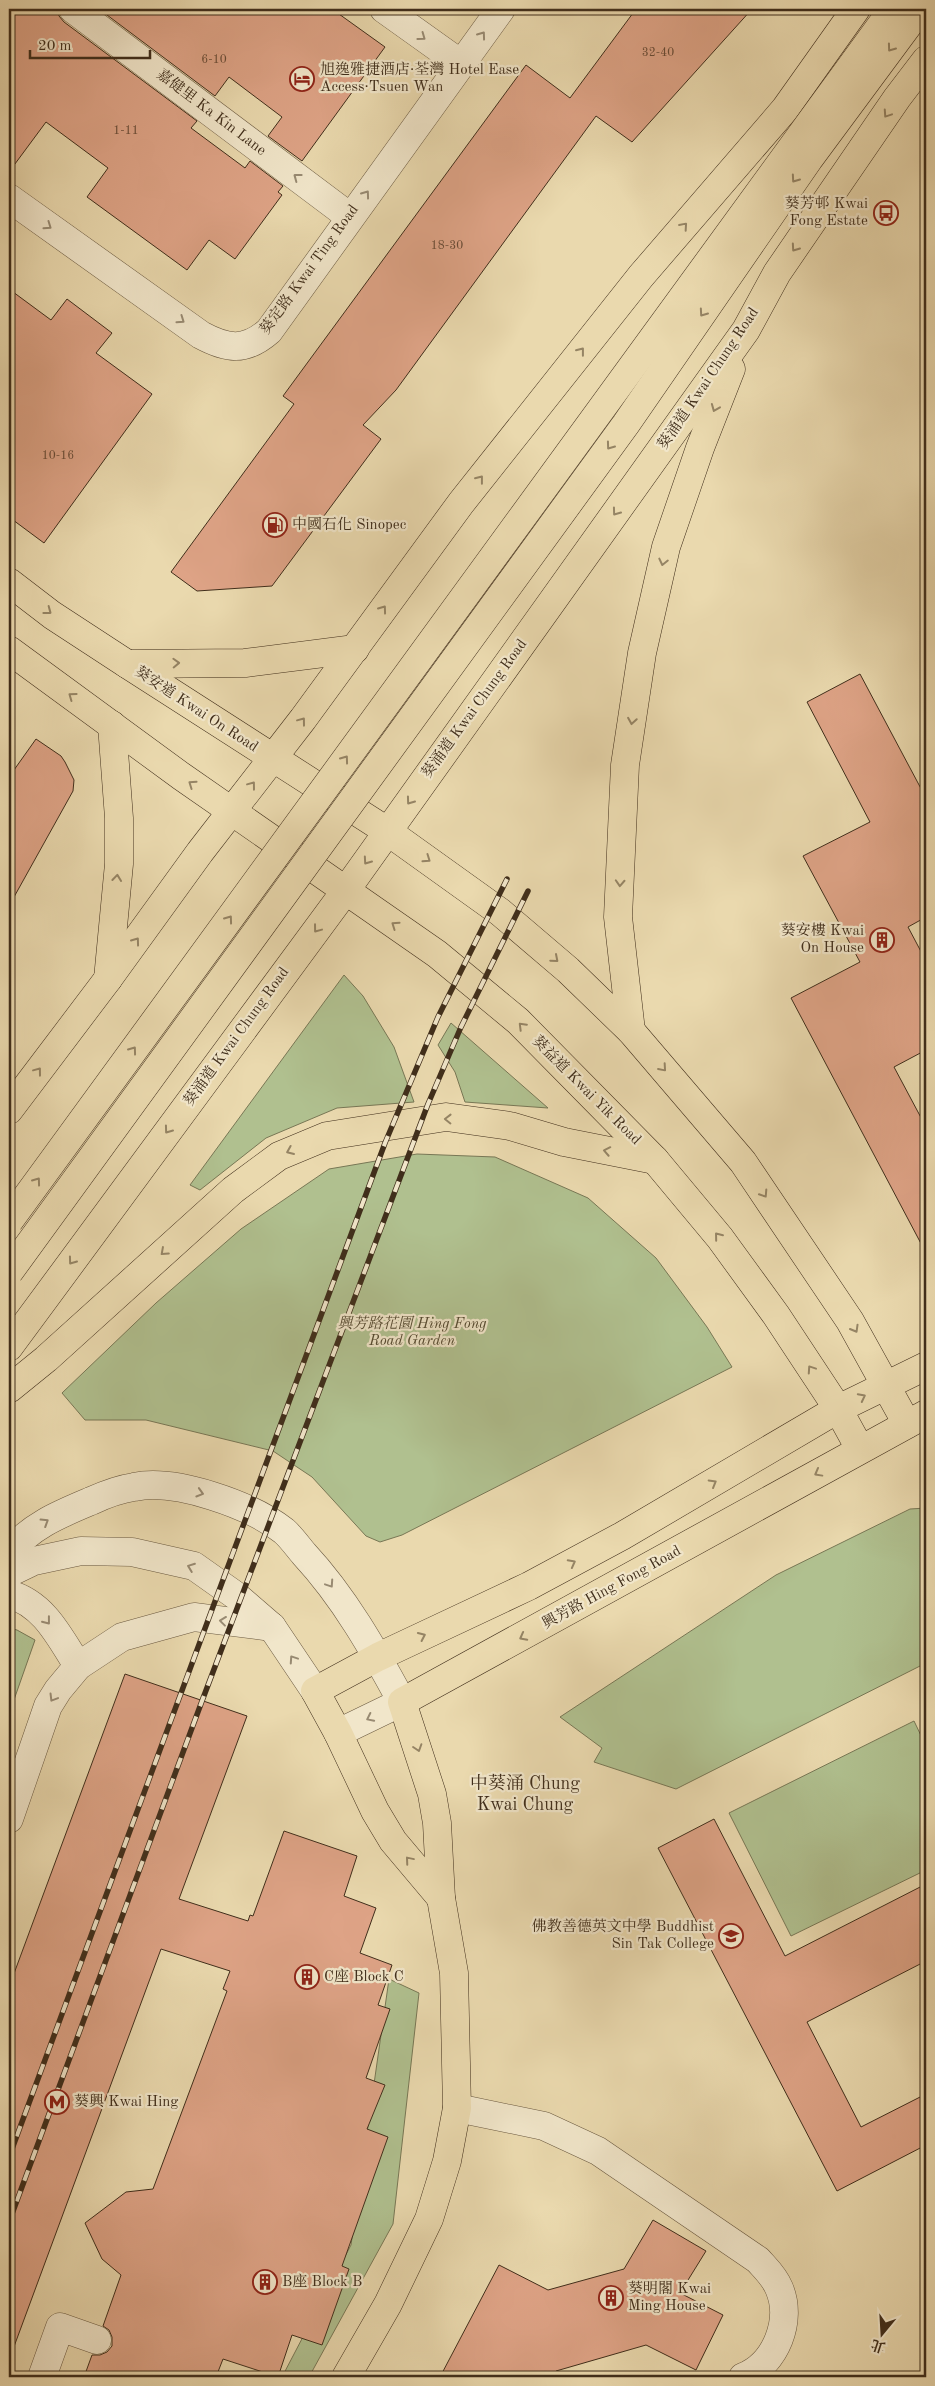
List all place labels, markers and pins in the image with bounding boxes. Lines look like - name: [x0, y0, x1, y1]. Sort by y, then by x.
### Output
- place label: 旭逸雅捷酒店·荃灣 Hotel Ease Access·Tsuen Wan: [320, 61, 519, 95]
- hotel icon: 旭逸雅捷酒店·荃灣 Hotel Ease Access·Tsuen Wan: [289, 66, 315, 92]
- place label: 葵芳邨 Kwai Fong Estate: [785, 195, 868, 229]
- bus stop icon: 葵芳邨 Kwai Fong Estate: [873, 200, 899, 226]
- fuel station icon: 中國石化 Sinopec: [262, 512, 288, 538]
- place label: 中國石化 Sinopec: [292, 516, 407, 533]
- place label: 葵安樓 Kwai On House: [781, 922, 864, 956]
- building icon: 葵安樓 Kwai On House: [869, 927, 895, 953]
- place label: 佛教善德英文中學 Buddhist Sin Tak College: [532, 1918, 714, 1952]
- school or university icon: 佛教善德英文中學 Buddhist Sin Tak College: [718, 1923, 744, 1949]
- building icon: C座 Block C: [294, 1964, 320, 1990]
- place label: C座 Block C: [324, 1968, 404, 1985]
- metro station icon: 葵興 Kwai Hing: [44, 2089, 70, 2115]
- place label: 葵興 Kwai Hing: [74, 2093, 178, 2110]
- building icon: B座 Block B: [252, 2269, 278, 2295]
- place label: B座 Block B: [282, 2273, 362, 2290]
- place label: 葵明閣 Kwai Ming House: [628, 2280, 711, 2314]
- building icon: 葵明閣 Kwai Ming House: [598, 2285, 624, 2311]

